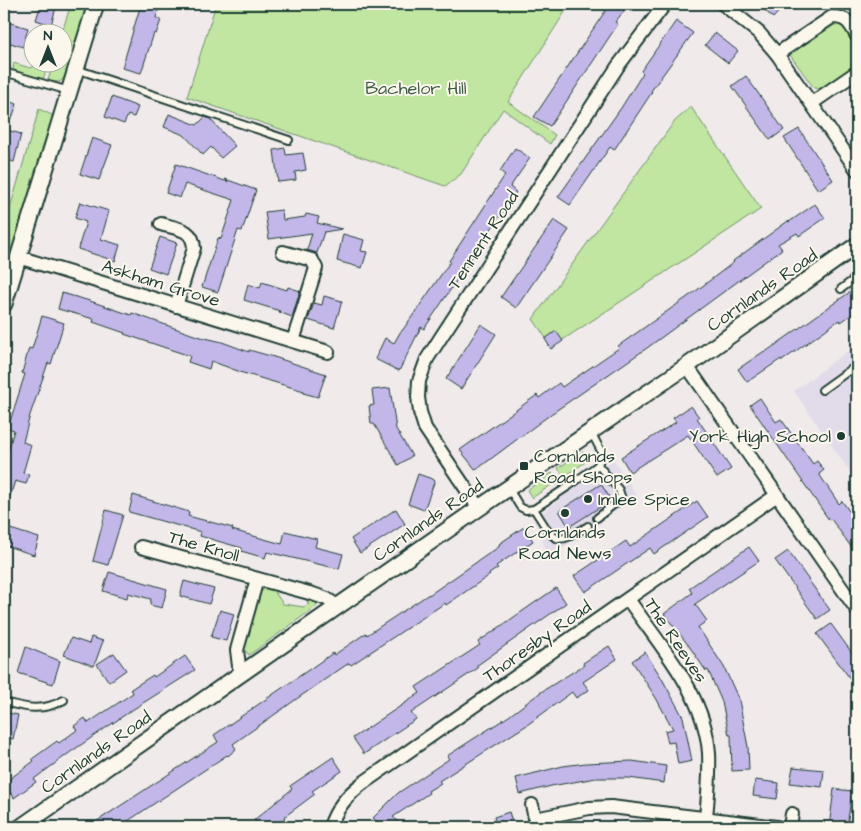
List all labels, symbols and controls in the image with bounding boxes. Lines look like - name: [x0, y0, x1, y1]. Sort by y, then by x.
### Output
- north arrow: [22, 22, 72, 72]
- text: N: [44, 26, 53, 46]
- park label: Bachelor Hill: [365, 76, 467, 101]
- street label: Tennent Road: [442, 186, 525, 295]
- street label: Cornlands Road: [702, 243, 823, 338]
- street label: Askham Grove: [99, 254, 223, 313]
- place label: York High School: [689, 424, 831, 450]
- marker: York High School: [835, 430, 847, 442]
- place label: Cornlands Road Shops: [534, 444, 632, 490]
- marker: Cornlands Road Shops: [518, 460, 530, 472]
- street label: Cornlands Road: [368, 473, 489, 568]
- place label: Imlee Spice: [598, 487, 690, 512]
- marker: Imlee Spice: [582, 493, 594, 505]
- marker: Cornlands Road News: [559, 507, 571, 519]
- place label: Cornlands Road News: [518, 520, 612, 566]
- street label: The Knoll: [165, 524, 242, 569]
- street label: The Reeves: [638, 593, 713, 688]
- street label: Thoresby Road: [478, 595, 597, 689]
- street label: Cornlands Road: [36, 705, 157, 800]

